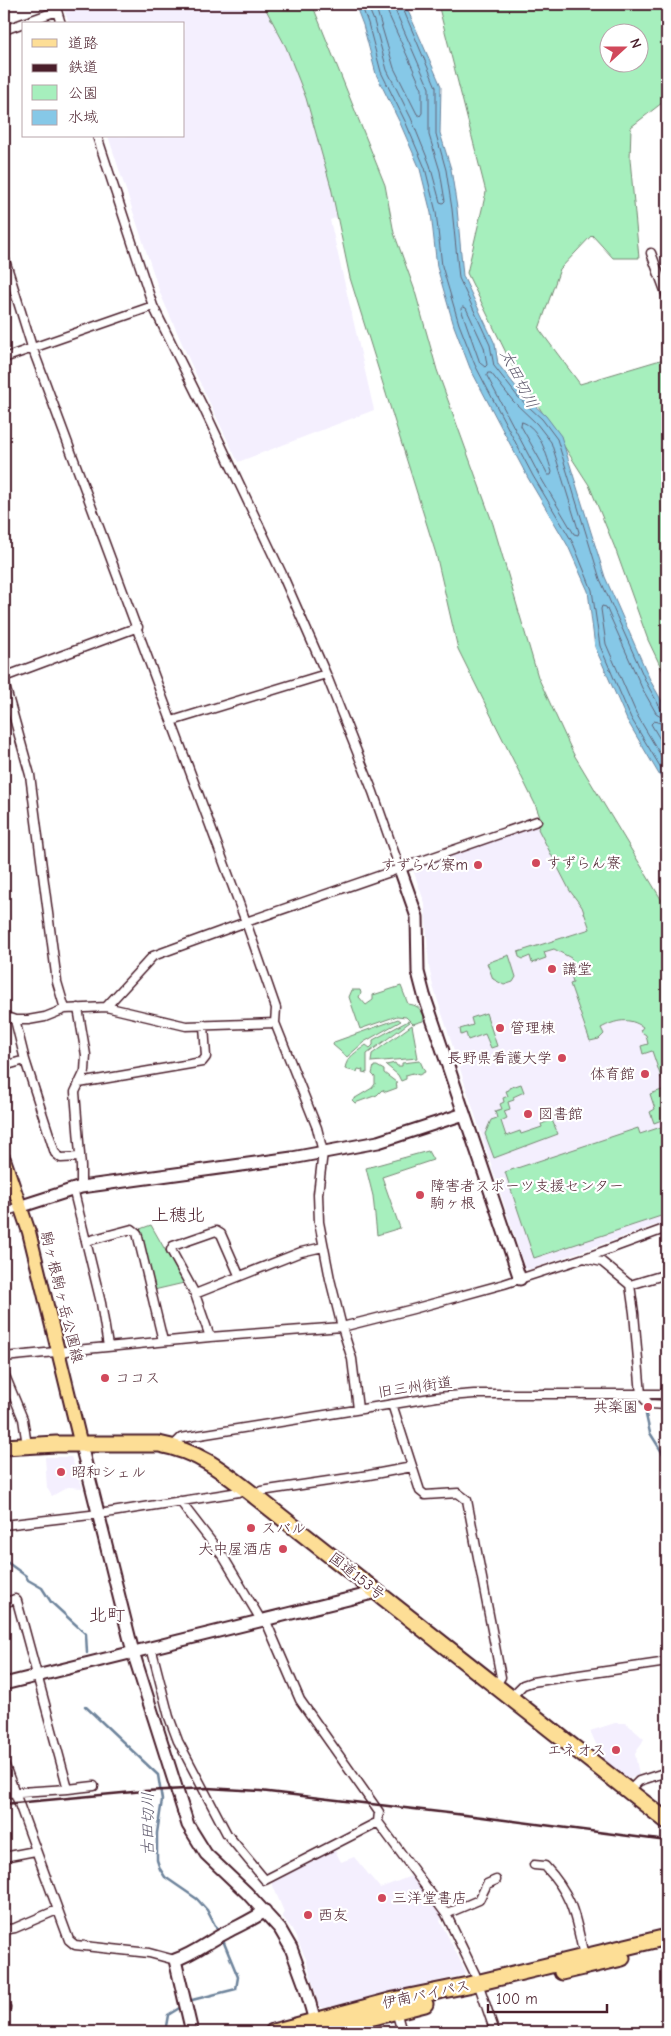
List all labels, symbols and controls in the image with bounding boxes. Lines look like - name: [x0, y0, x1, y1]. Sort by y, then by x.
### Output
- legend: [22, 22, 185, 138]
- north arrow: [598, 22, 648, 72]
- text: 道路: [68, 34, 98, 52]
- text: N: [626, 36, 645, 51]
- text: 鉄道: [68, 58, 98, 76]
- text: 公園: [68, 84, 98, 102]
- text: 水域: [68, 108, 98, 126]
- water label: 太田切川: [496, 346, 542, 412]
- place label: すずらん寮: [546, 854, 621, 872]
- place label: すずらん寮m: [381, 856, 468, 874]
- marker: すずらん寮: [530, 857, 542, 869]
- marker: すずらん寮m: [472, 859, 484, 871]
- place label: 講堂: [562, 960, 592, 978]
- marker: 講堂: [546, 963, 558, 975]
- place label: 管理棟: [510, 1019, 555, 1037]
- marker: 管理棟: [494, 1022, 506, 1034]
- place label: 長野県看護大学: [447, 1049, 552, 1067]
- marker: 長野県看護大学: [556, 1052, 568, 1064]
- place label: 体育館: [590, 1065, 635, 1083]
- marker: 体育館: [639, 1068, 651, 1080]
- place label: 図書館: [538, 1105, 583, 1123]
- marker: 図書館: [522, 1108, 534, 1120]
- place label: 障害者スポーツ支援センター 駒ヶ根: [430, 1177, 624, 1212]
- marker: 障害者スポーツ支援センター 駒ヶ根: [414, 1189, 426, 1201]
- district label: 上穂北: [151, 1205, 205, 1226]
- street label: 駒ヶ根駒ヶ岳公園線: [37, 1229, 87, 1365]
- place label: ココス: [115, 1369, 160, 1387]
- marker: ココス: [99, 1372, 111, 1384]
- street label: 旧三州街道: [377, 1373, 453, 1401]
- place label: 共楽園: [593, 1398, 638, 1416]
- marker: 共楽園: [642, 1401, 654, 1413]
- place label: 昭和シェル: [71, 1463, 146, 1481]
- marker: 昭和シェル: [55, 1466, 67, 1478]
- place label: スバル: [261, 1519, 306, 1537]
- marker: スバル: [245, 1522, 257, 1534]
- place label: 大中屋酒店: [198, 1540, 273, 1558]
- marker: 大中屋酒店: [277, 1543, 289, 1555]
- street label: 国道153号: [325, 1548, 389, 1604]
- district label: 北町: [89, 1605, 125, 1626]
- place label: エネオス: [547, 1741, 606, 1759]
- marker: エネオス: [610, 1744, 622, 1756]
- water label: 古田切川: [139, 1792, 157, 1856]
- place label: 三洋堂書店: [392, 1889, 467, 1907]
- marker: 三洋堂書店: [376, 1892, 388, 1904]
- place label: 西友: [318, 1906, 348, 1924]
- marker: 西友: [302, 1909, 314, 1921]
- street label: 伊南バイパス: [380, 1976, 472, 2012]
- scale bar: [488, 1981, 607, 2013]
- text: 100 m: [496, 1990, 538, 2008]

